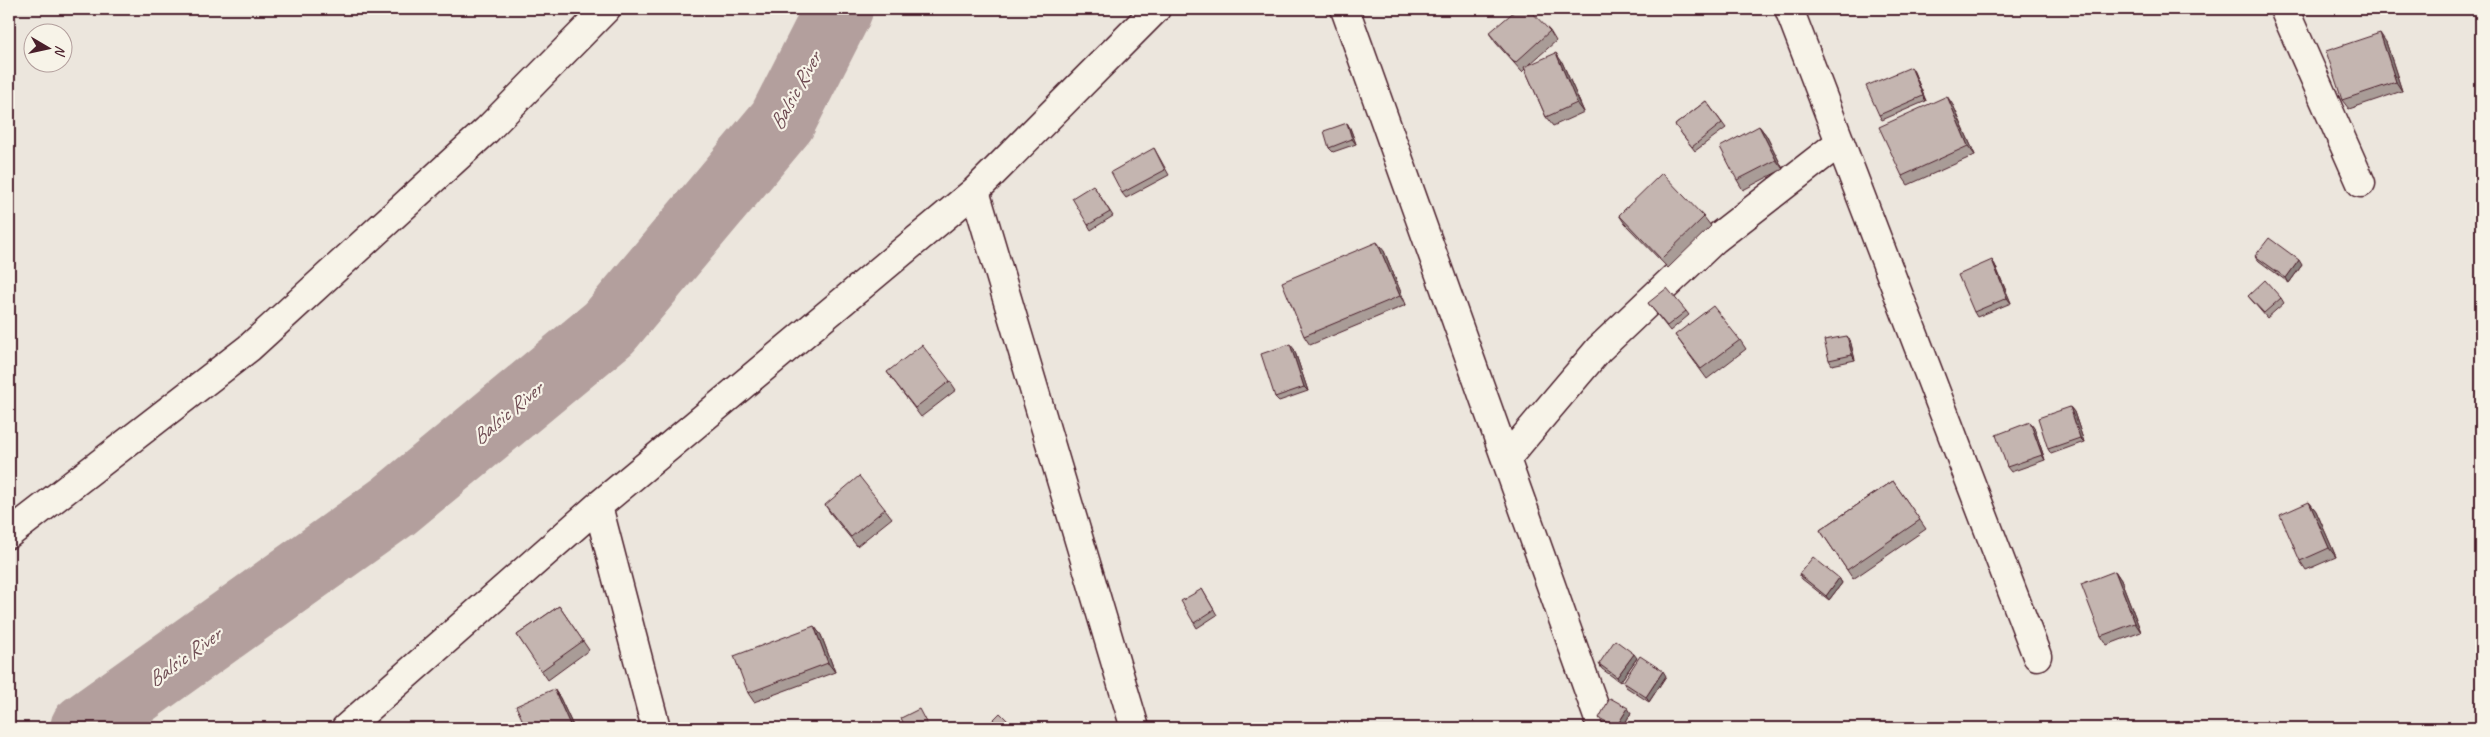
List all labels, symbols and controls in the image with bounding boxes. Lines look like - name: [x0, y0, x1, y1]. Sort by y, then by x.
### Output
- north arrow: [22, 22, 72, 72]
- text: N: [51, 44, 69, 58]
- water label: Balsic River: [763, 45, 828, 134]
- water label: Balsic River: [466, 374, 550, 450]
- water label: Balsic River: [142, 620, 228, 692]

